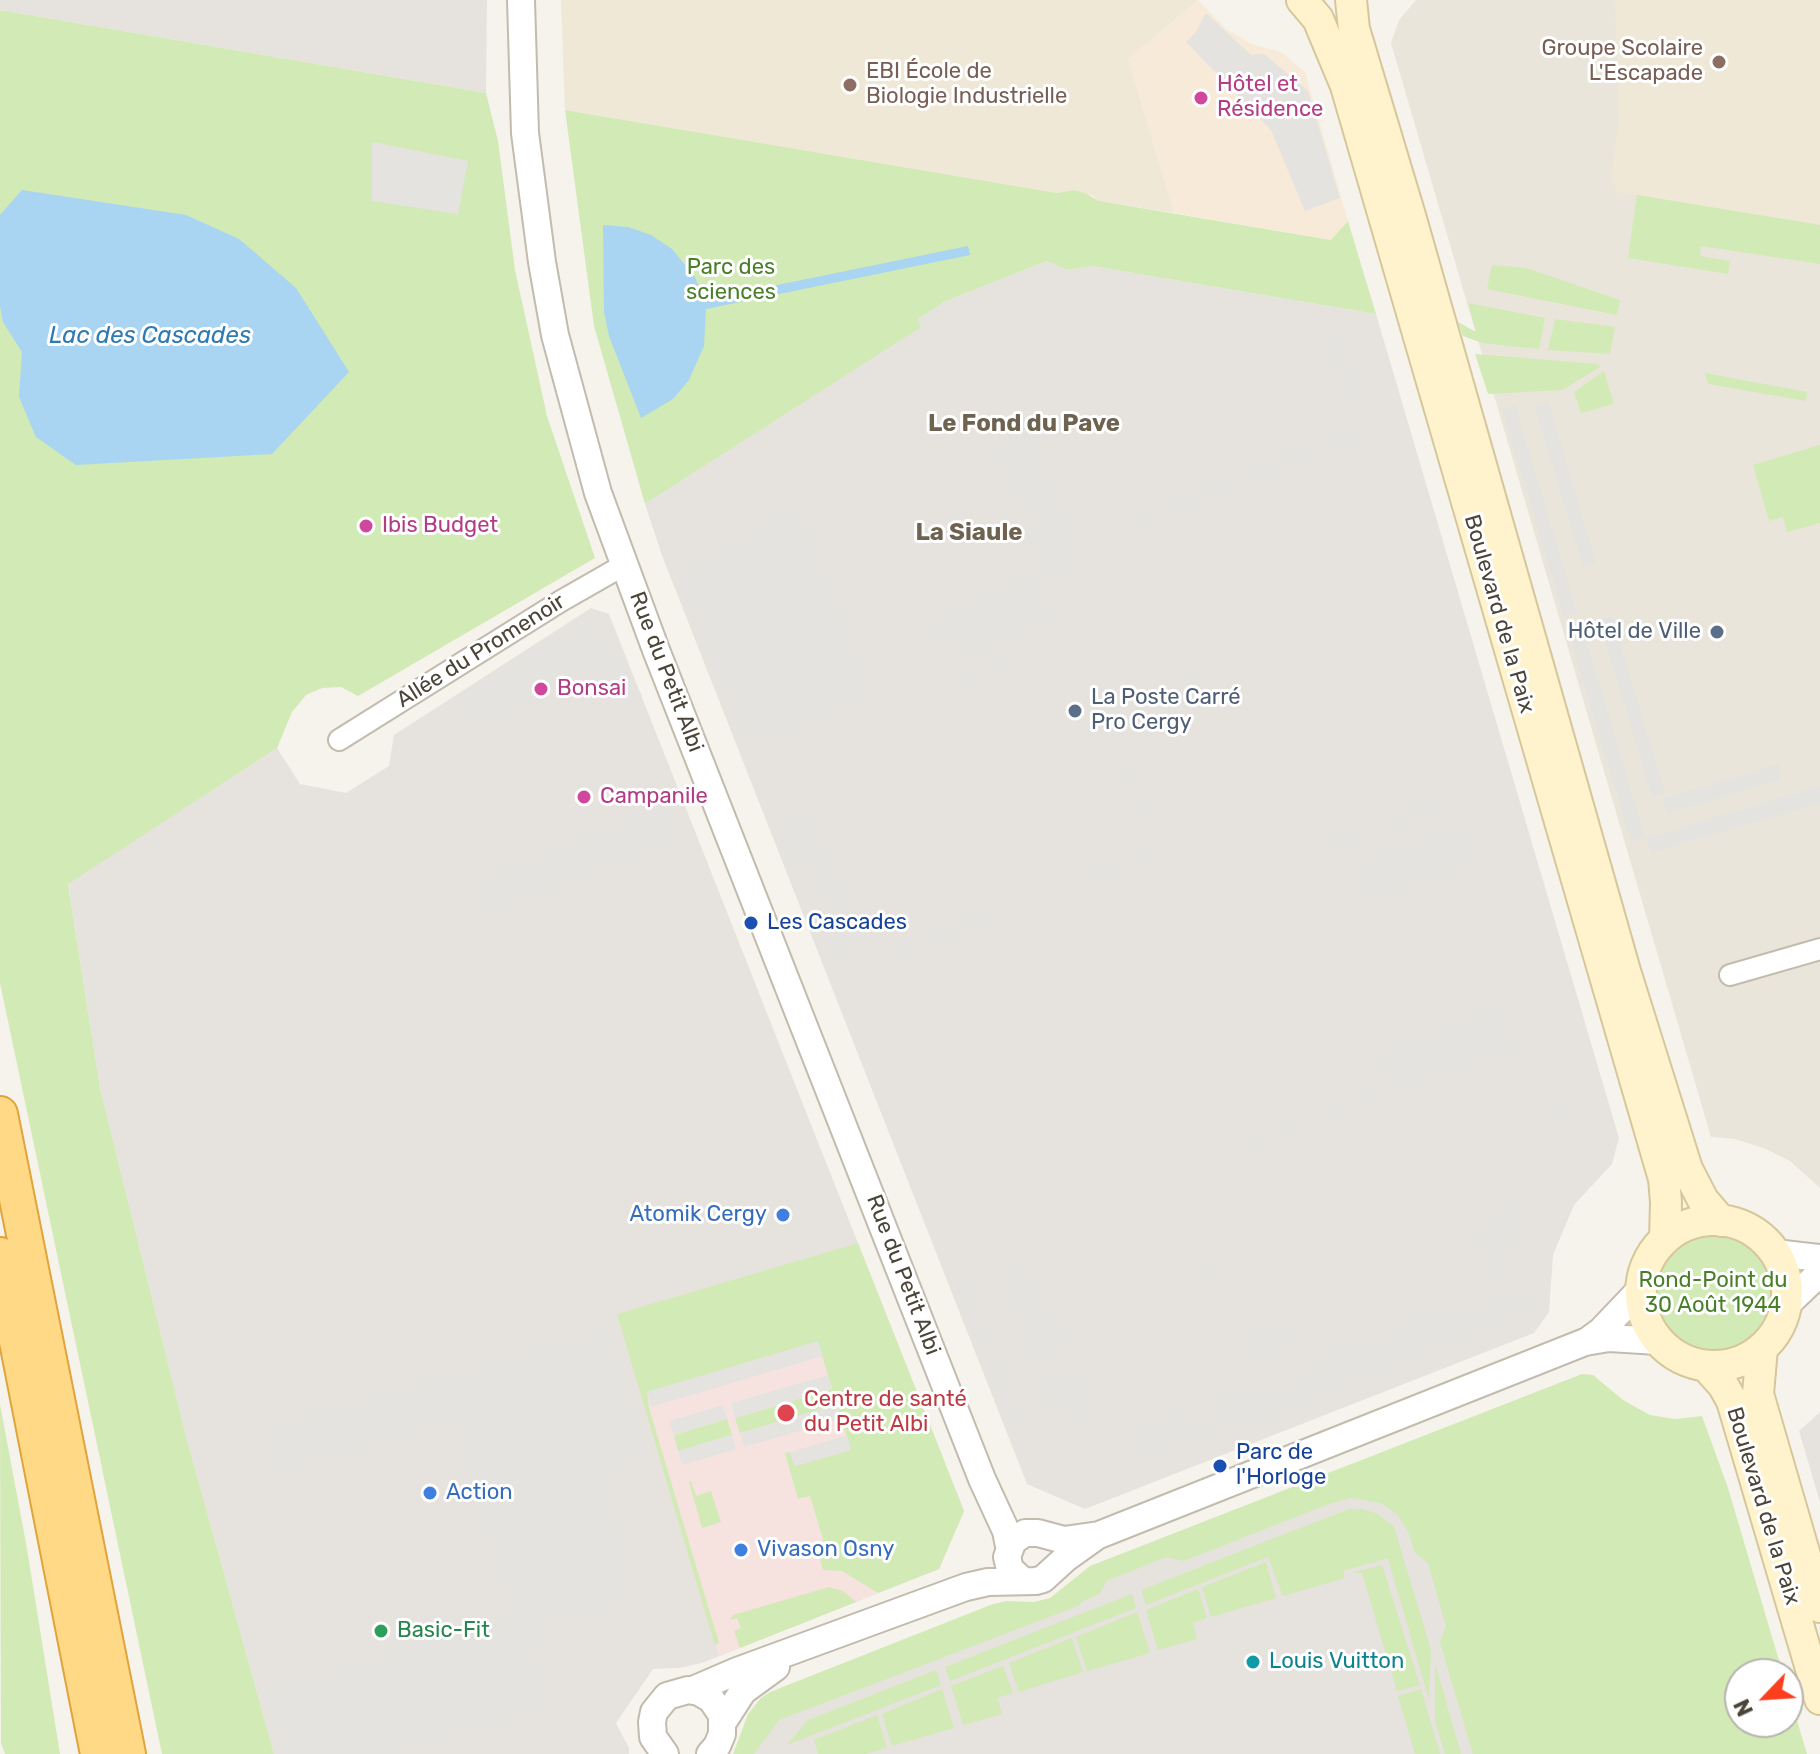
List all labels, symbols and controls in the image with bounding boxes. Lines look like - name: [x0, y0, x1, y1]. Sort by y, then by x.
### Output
- place label: Groupe Scolaire L'Escapade: [1541, 36, 1703, 88]
- marker: Groupe Scolaire L'Escapade: [1710, 53, 1728, 71]
- place label: EBI École de Biologie Industrielle: [866, 59, 1067, 110]
- place label: Hôtel et Résidence: [1217, 72, 1323, 124]
- marker: EBI École de Biologie Industrielle: [841, 76, 859, 94]
- marker: Hôtel et Résidence: [1192, 89, 1210, 107]
- park label: Parc des sciences: [686, 255, 776, 306]
- water label: Lac des Cascades: [49, 322, 251, 350]
- district label: Le Fond du Pave: [928, 410, 1120, 438]
- street label: Boulevard de la Paix: [1458, 512, 1540, 716]
- place label: Ibis Budget: [382, 513, 498, 539]
- marker: Ibis Budget: [357, 517, 375, 535]
- district label: La Siaule: [915, 519, 1023, 547]
- street label: Rue du Petit Albi: [623, 588, 709, 756]
- street label: Allée du Promenoir: [392, 589, 570, 713]
- place label: Hôtel de Ville: [1568, 619, 1701, 645]
- marker: Hôtel de Ville: [1708, 623, 1726, 641]
- place label: Bonsai: [557, 676, 626, 702]
- marker: Bonsai: [532, 680, 550, 698]
- place label: La Poste Carré Pro Cergy: [1091, 685, 1241, 736]
- marker: La Poste Carré Pro Cergy: [1066, 702, 1084, 720]
- place label: Campanile: [600, 784, 708, 810]
- marker: Campanile: [575, 788, 593, 806]
- place label: Les Cascades: [767, 910, 907, 936]
- marker: Les Cascades: [742, 914, 760, 932]
- street label: Rue du Petit Albi: [860, 1191, 946, 1359]
- place label: Atomik Cergy: [630, 1202, 767, 1228]
- marker: Atomik Cergy: [774, 1206, 792, 1224]
- park label: Rond-Point du 30 Août 1944: [1638, 1268, 1788, 1320]
- place label: Centre de santé du Petit Albi: [804, 1387, 967, 1438]
- marker: Centre de santé du Petit Albi: [775, 1402, 797, 1424]
- street label: Boulevard de la Paix: [1720, 1404, 1806, 1608]
- place label: Parc de l'Horloge: [1236, 1440, 1326, 1492]
- marker: Parc de l'Horloge: [1211, 1457, 1229, 1475]
- place label: Action: [446, 1480, 513, 1506]
- marker: Action: [421, 1484, 439, 1502]
- place label: Vivason Osny: [757, 1537, 894, 1563]
- marker: Vivason Osny: [732, 1541, 750, 1559]
- place label: Basic-Fit: [397, 1618, 490, 1644]
- marker: Basic-Fit: [372, 1622, 390, 1640]
- place label: Louis Vuitton: [1269, 1649, 1404, 1675]
- marker: Louis Vuitton: [1244, 1653, 1262, 1671]
- north arrow: [1724, 1658, 1804, 1738]
- text: N: [1728, 1695, 1759, 1720]

